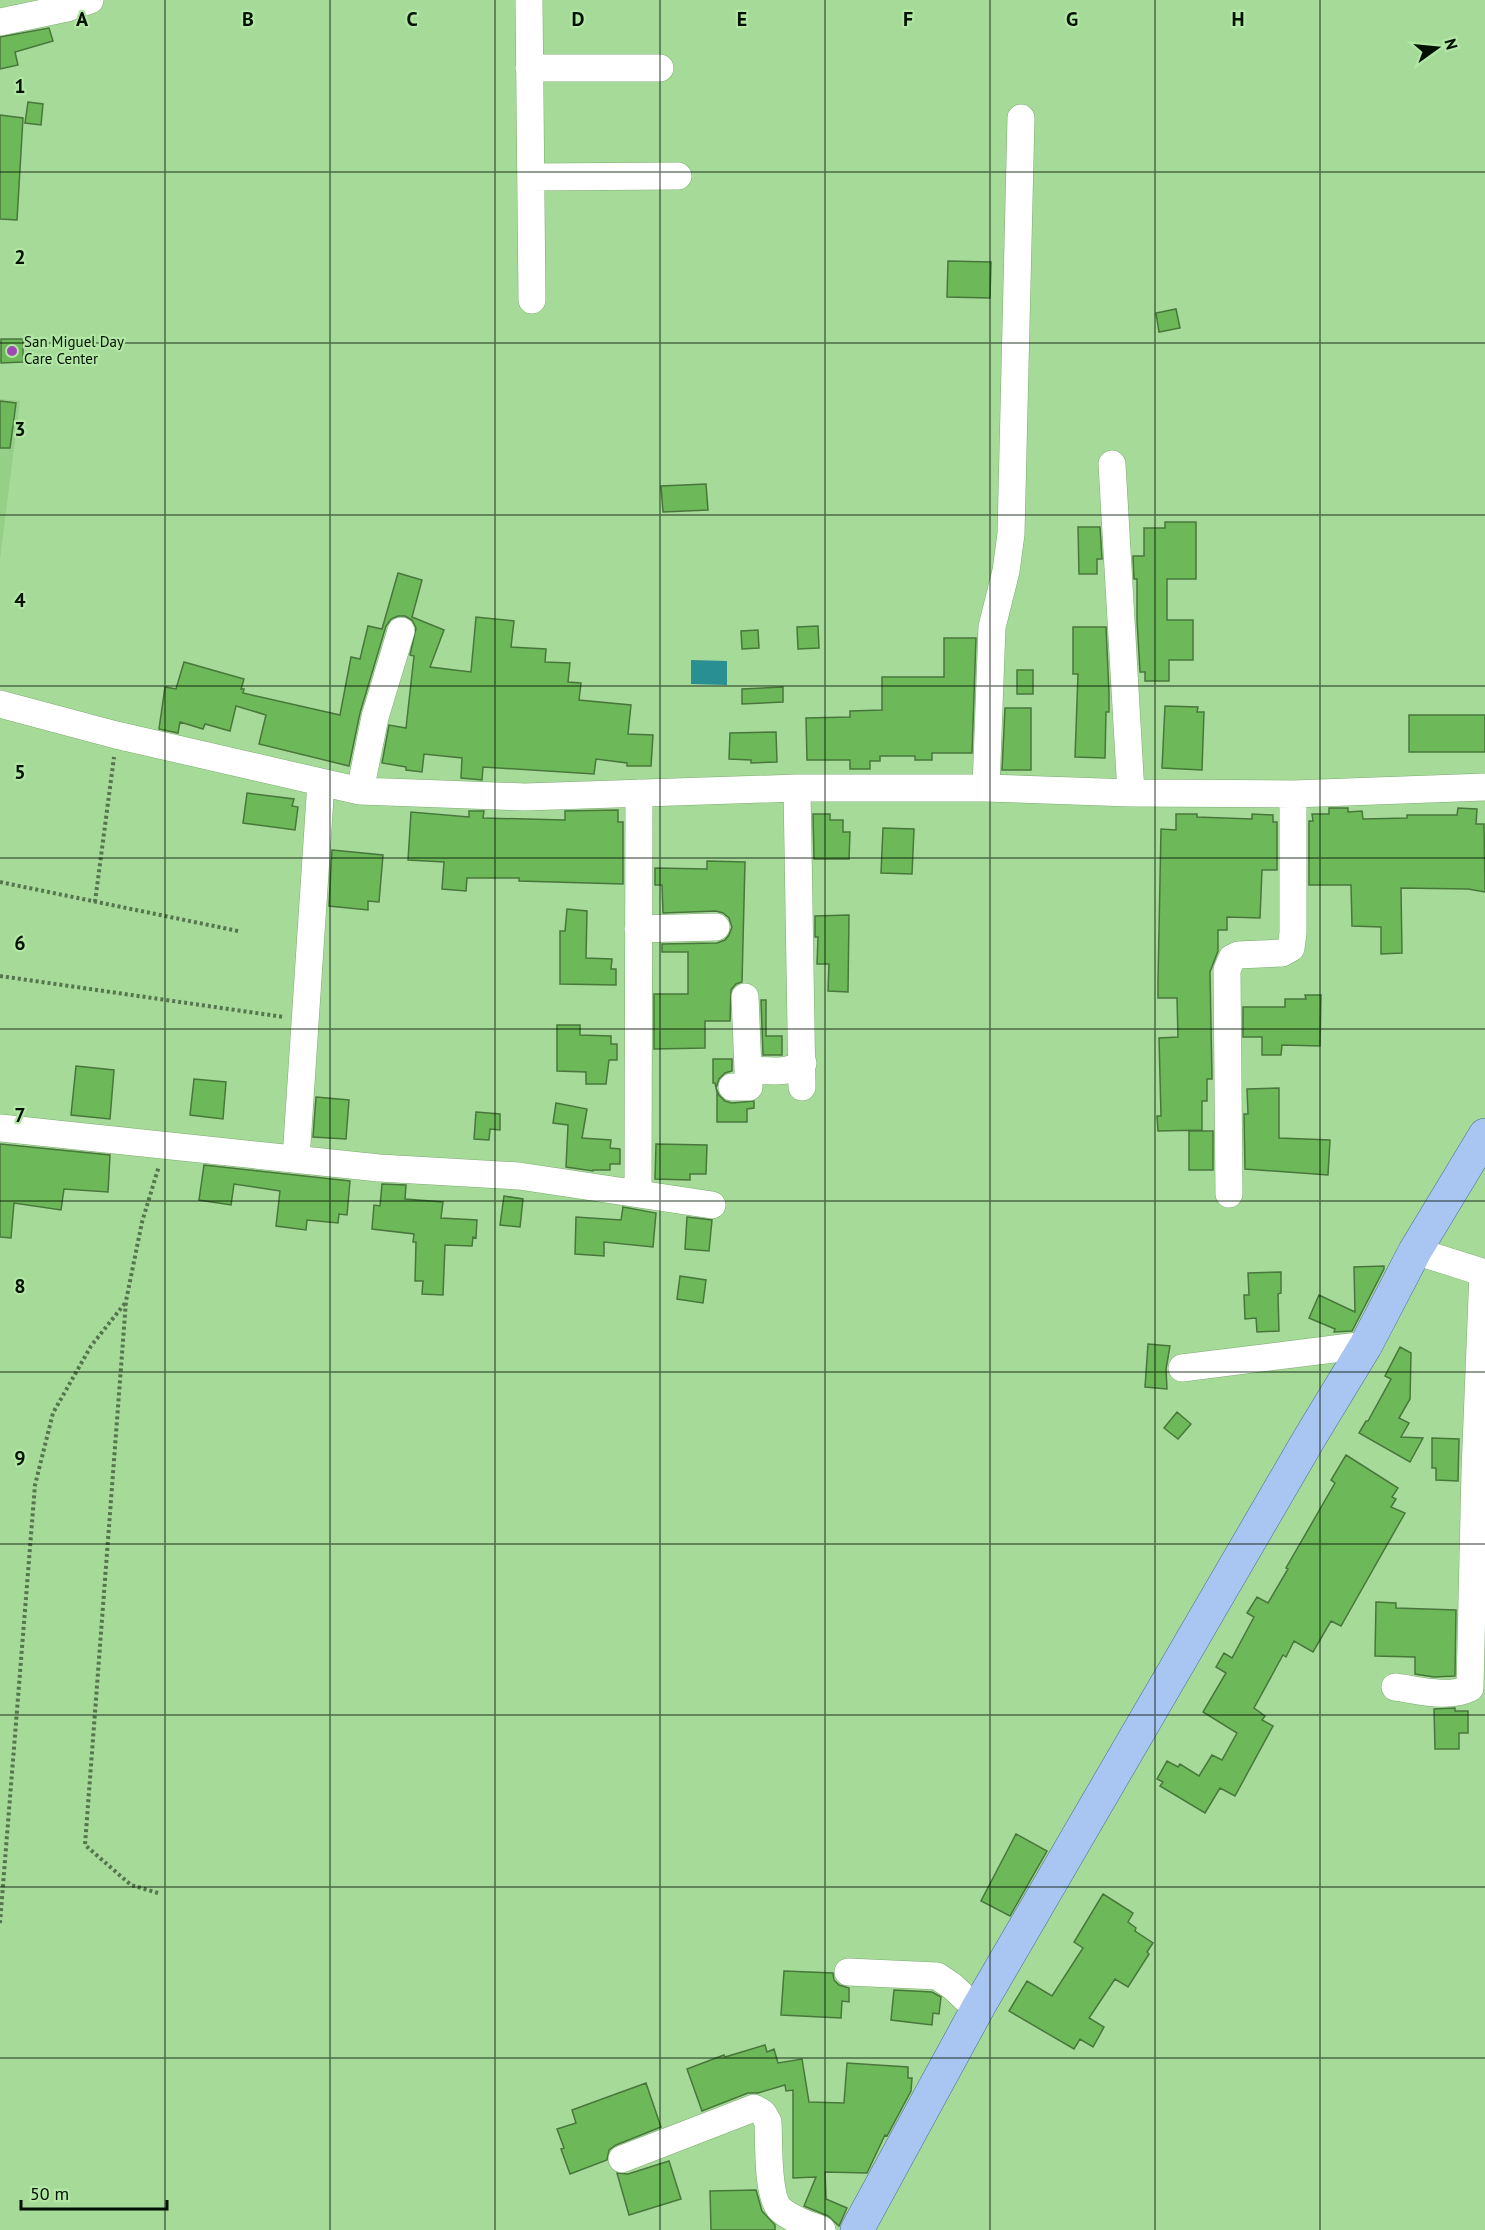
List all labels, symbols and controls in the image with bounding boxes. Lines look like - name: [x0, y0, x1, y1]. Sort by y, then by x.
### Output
- text: A: [76, 6, 89, 32]
- text: B: [242, 6, 254, 32]
- text: C: [406, 6, 418, 32]
- text: D: [572, 6, 585, 32]
- text: E: [737, 6, 747, 32]
- text: F: [903, 6, 913, 32]
- text: G: [1066, 6, 1078, 32]
- text: H: [1231, 6, 1245, 32]
- north arrow: [1407, 18, 1467, 78]
- text: N: [1440, 36, 1463, 52]
- text: 1: [14, 73, 26, 99]
- text: 2: [14, 244, 26, 270]
- place label: San Miguel Day Care Center: [24, 332, 124, 368]
- marker: San Miguel Day Care Center: [5, 344, 19, 358]
- text: 3: [14, 416, 26, 442]
- text: 4: [14, 587, 26, 613]
- text: 5: [14, 759, 26, 785]
- text: 6: [14, 930, 26, 956]
- text: 7: [14, 1102, 26, 1128]
- text: 8: [14, 1273, 26, 1299]
- text: 9: [14, 1445, 26, 1471]
- scale bar: [21, 2173, 166, 2211]
- text: 50 m: [30, 2182, 69, 2205]

